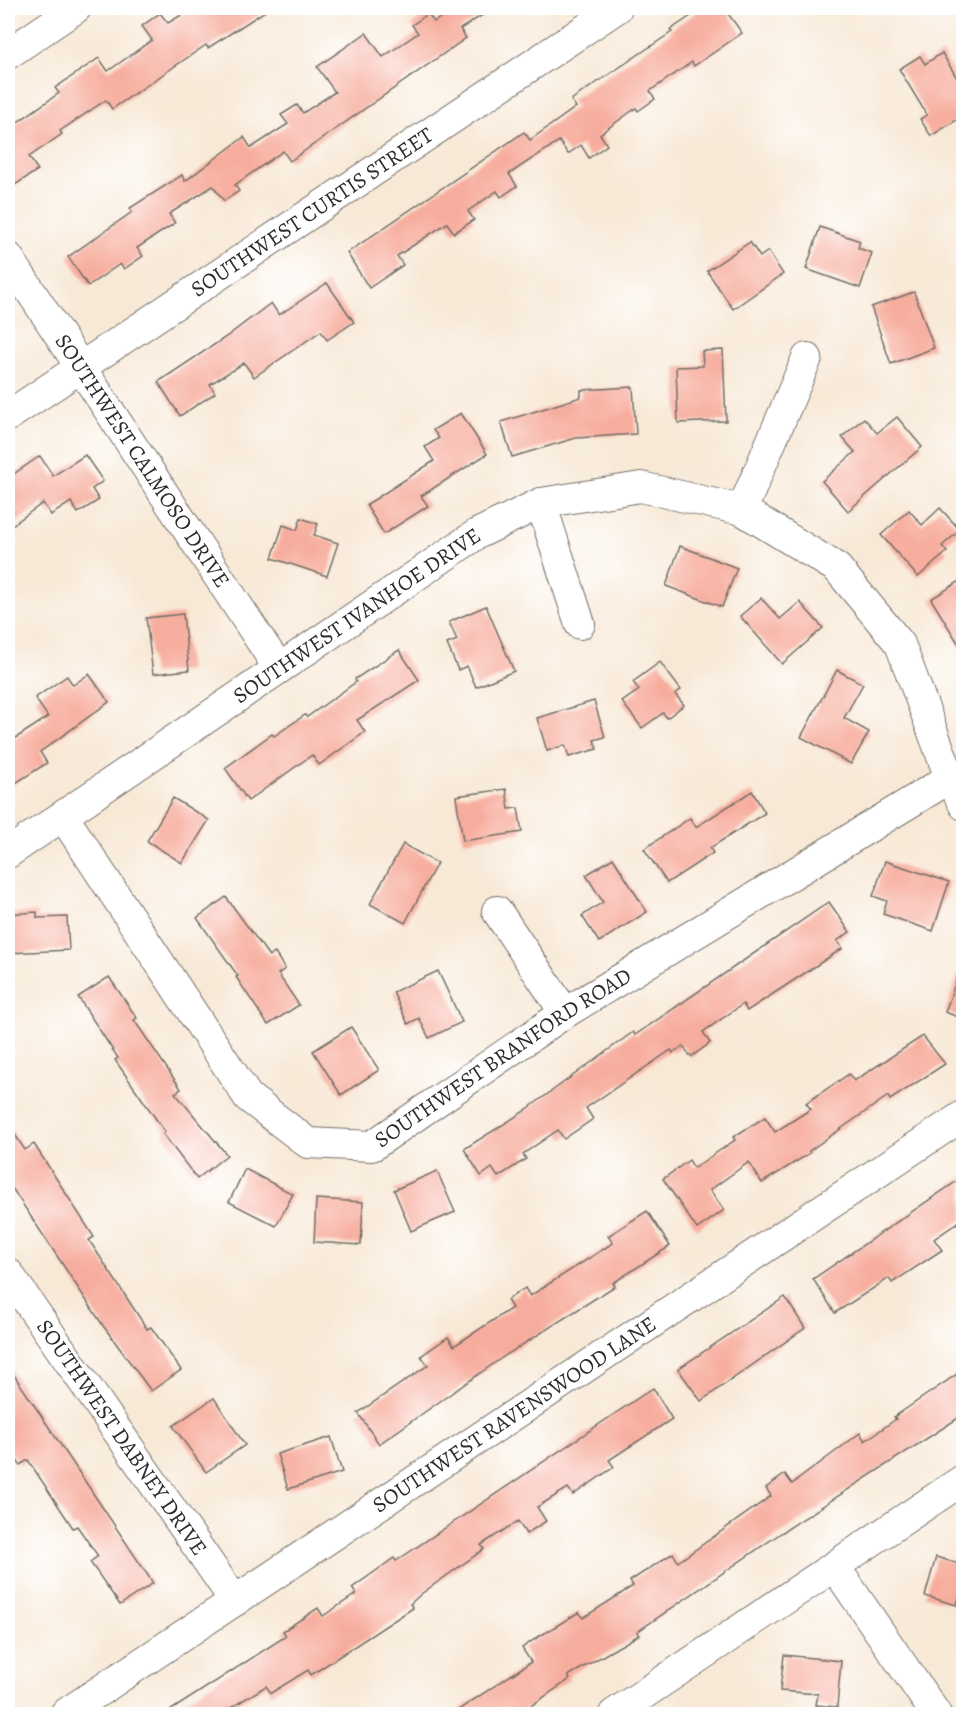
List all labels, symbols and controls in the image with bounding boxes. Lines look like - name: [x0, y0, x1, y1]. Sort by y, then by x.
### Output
- street label: SOUTHWEST CURTIS STREET: [185, 120, 439, 304]
- street label: SOUTHWEST CALMOSO DRIVE: [48, 328, 237, 594]
- street label: SOUTHWEST IVANHOE DRIVE: [227, 521, 487, 711]
- street label: SOUTHWEST BRANFORD ROAD: [369, 961, 637, 1155]
- street label: SOUTHWEST RAVENSWOOD LANE: [367, 1309, 662, 1520]
- street label: SOUTHWEST DABNEY DRIVE: [30, 1313, 214, 1562]

